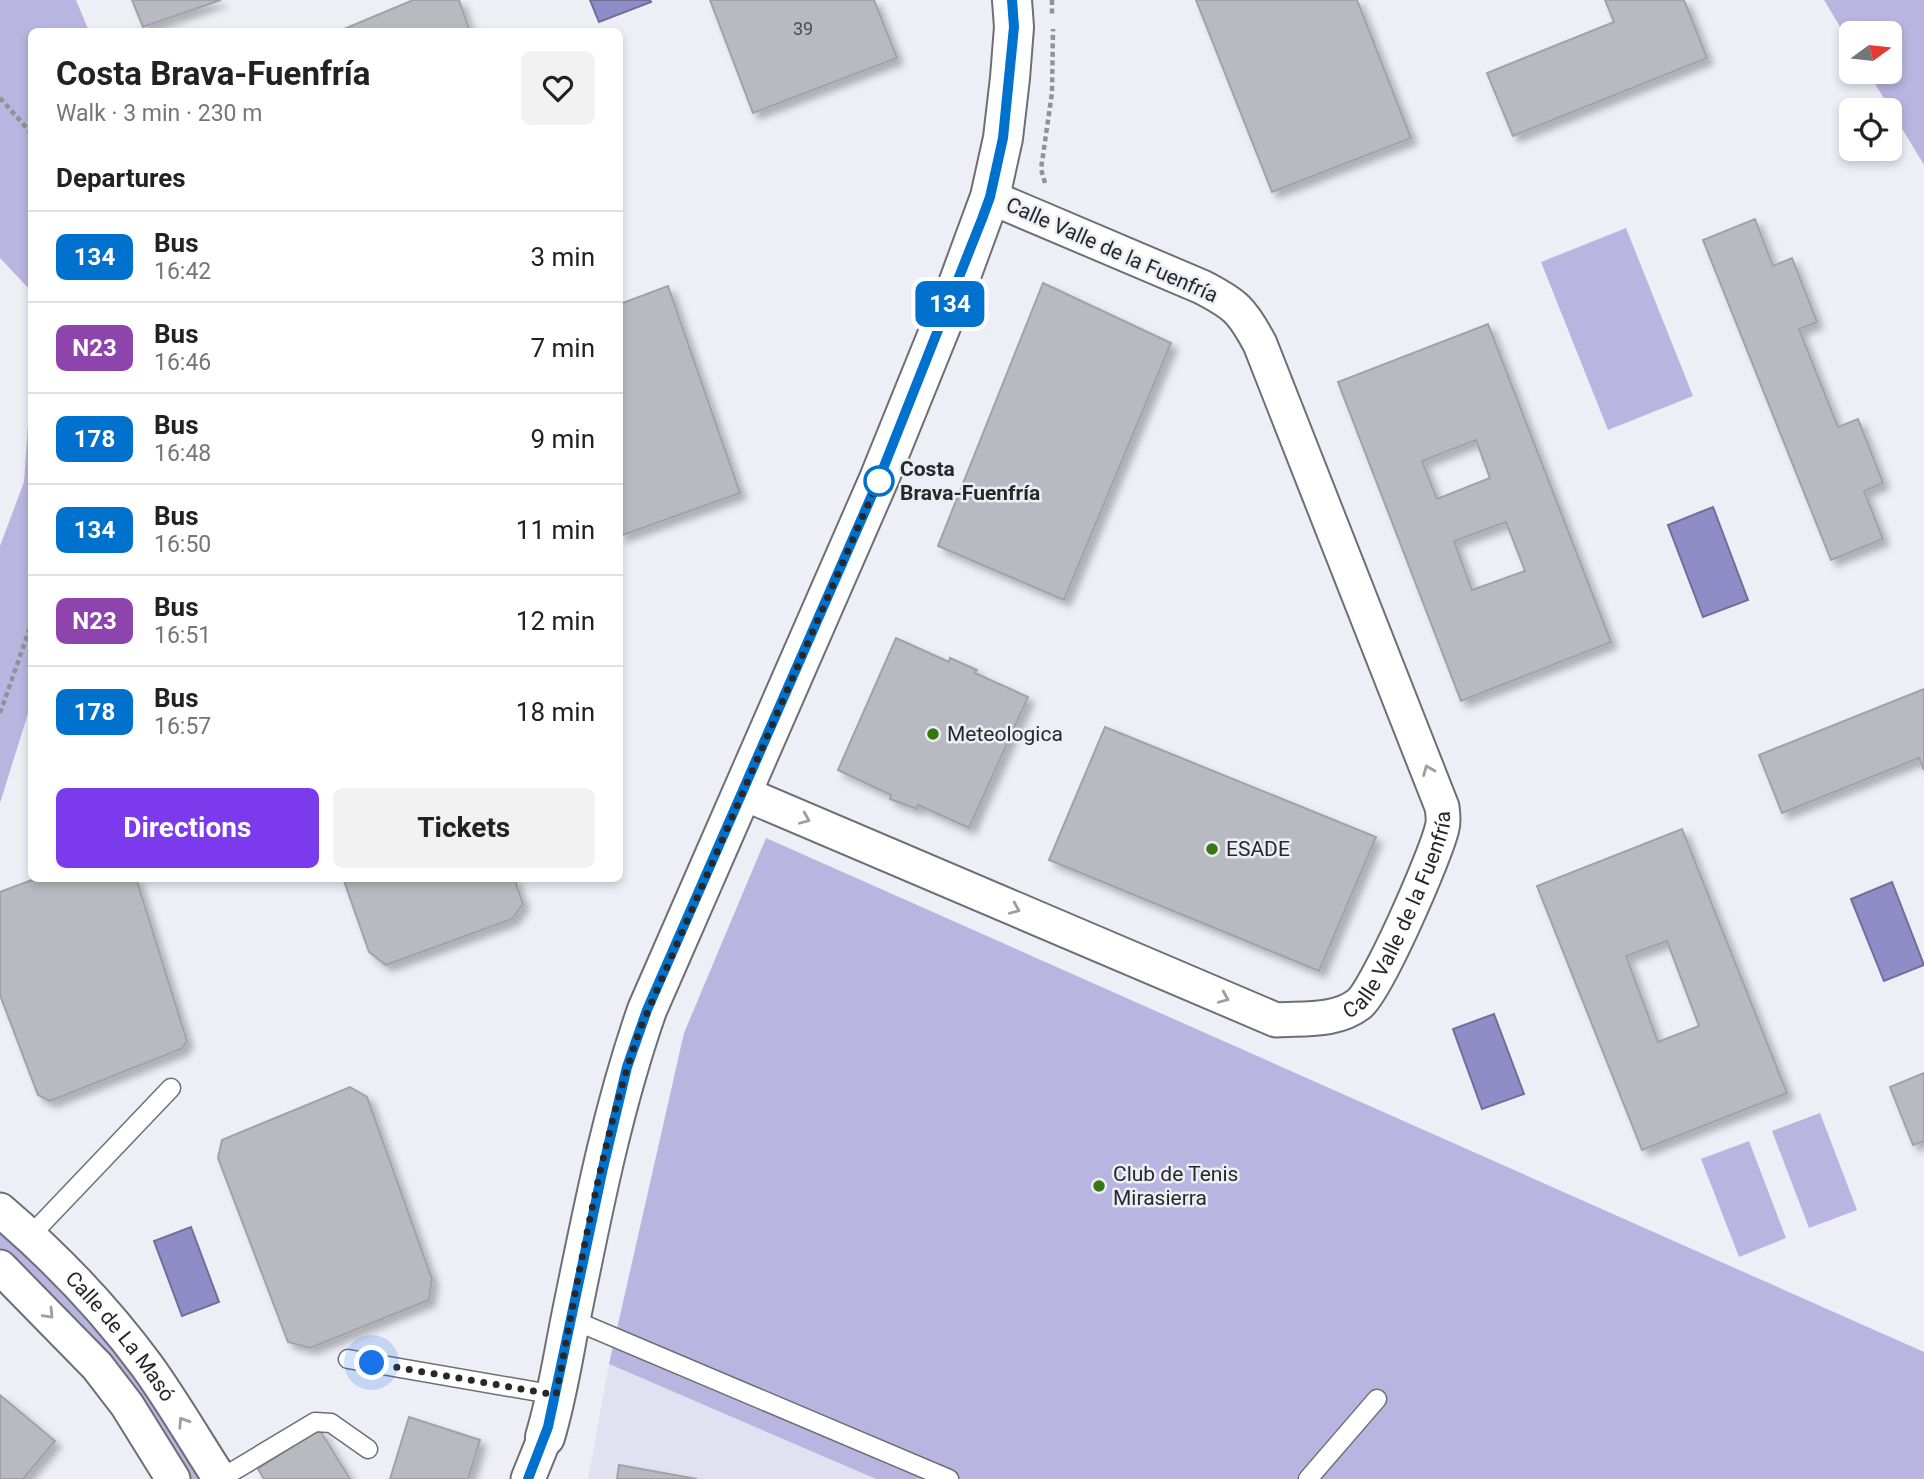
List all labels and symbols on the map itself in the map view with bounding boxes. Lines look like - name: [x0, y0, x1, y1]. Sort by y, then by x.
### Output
- house number: 39: [793, 18, 813, 39]
- north arrow: [1839, 21, 1902, 84]
- street label: Calle Valle de la Fuenfría: [1002, 192, 1222, 308]
- line badge: 134: [910, 281, 990, 327]
- place label: Costa Brava-Fuenfría: [900, 457, 1040, 505]
- marker: Costa Brava-Fuenfría: [864, 466, 894, 496]
- place label: Meteologica: [947, 722, 1063, 746]
- marker: Meteologica: [925, 726, 941, 742]
- one-way arrow: [1422, 765, 1436, 777]
- street label: Calle Valle de la Fuenfría: [1339, 810, 1455, 1023]
- one-way arrow: [799, 811, 811, 825]
- place label: ESADE: [1226, 837, 1290, 861]
- marker: ESADE: [1204, 841, 1220, 857]
- one-way arrow: [1008, 900, 1020, 914]
- one-way arrow: [1217, 989, 1229, 1003]
- place label: Club de Tenis Mirasierra: [1113, 1162, 1238, 1210]
- marker: Club de Tenis Mirasierra: [1091, 1178, 1107, 1194]
- street label: Calle de La Masó: [61, 1266, 180, 1406]
- one-way arrow: [40, 1306, 53, 1319]
- your location: [354, 1345, 389, 1380]
- one-way arrow: [178, 1416, 191, 1429]

